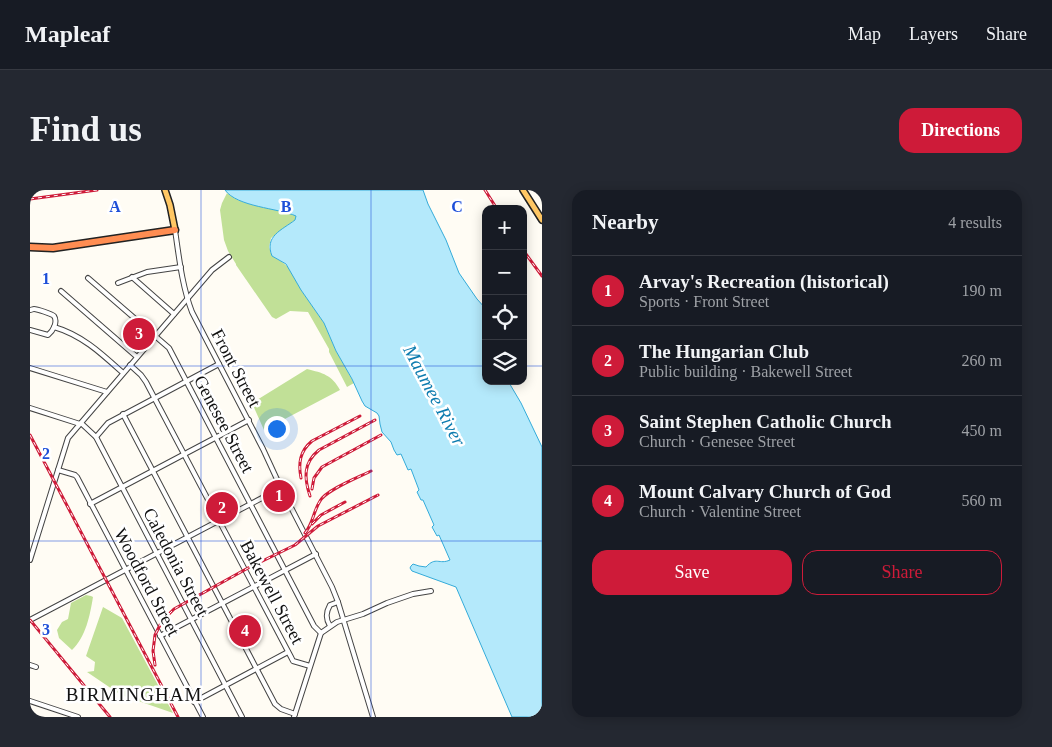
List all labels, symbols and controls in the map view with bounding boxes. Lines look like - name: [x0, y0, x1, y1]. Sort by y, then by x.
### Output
- text: Mapleaf: [25, 21, 110, 47]
- text: Map: [848, 24, 881, 44]
- text: Layers: [909, 24, 958, 44]
- text: Share: [986, 24, 1027, 44]
- button: Directions: [899, 108, 1022, 153]
- text: Find us: [30, 110, 142, 149]
- text: A: [109, 198, 121, 215]
- text: B: [281, 198, 292, 215]
- text: C: [451, 198, 463, 215]
- map controls: [482, 205, 527, 385]
- button: +: [482, 205, 527, 250]
- text: Nearby: [592, 210, 659, 234]
- text: 4 results: [948, 214, 1002, 231]
- button: −: [482, 250, 527, 295]
- text: 1: [42, 270, 50, 287]
- text: Arvay's Recreation (historical): [639, 271, 889, 292]
- text: 1: [604, 282, 612, 299]
- text: 190 m: [962, 282, 1002, 299]
- text: Sports · Front Street: [639, 293, 769, 310]
- button: locate: [482, 295, 527, 340]
- pin: 3: [123, 315, 155, 353]
- street label: Front Street: [207, 326, 265, 410]
- water label: Maumee River: [399, 340, 470, 450]
- button: layers: [482, 340, 527, 385]
- text: The Hungarian Club: [639, 341, 809, 362]
- text: 2: [604, 352, 612, 369]
- text: 260 m: [962, 352, 1002, 369]
- text: Public building · Bakewell Street: [639, 363, 852, 380]
- street label: Genesee Street: [190, 372, 258, 476]
- text: Saint Stephen Catholic Church: [639, 411, 892, 432]
- your location: [264, 416, 290, 442]
- text: 3: [604, 422, 612, 439]
- text: 450 m: [962, 422, 1002, 439]
- text: Church · Genesee Street: [639, 433, 795, 450]
- text: 2: [42, 445, 50, 462]
- pin: 1: [263, 477, 295, 515]
- text: Mount Calvary Church of God: [639, 481, 891, 502]
- pin: 2: [206, 489, 238, 527]
- text: 4: [604, 492, 612, 509]
- text: 560 m: [962, 492, 1002, 509]
- text: Church · Valentine Street: [639, 503, 801, 520]
- street label: Caledonia Street: [139, 505, 213, 619]
- street label: Woodford Street: [110, 525, 184, 639]
- street label: Bakewell Street: [236, 537, 308, 647]
- button: Save: [592, 550, 792, 595]
- button: Share: [802, 550, 1002, 595]
- pin: 4: [229, 612, 261, 650]
- text: 3: [42, 621, 50, 638]
- district label: BIRMINGHAM: [66, 684, 202, 705]

